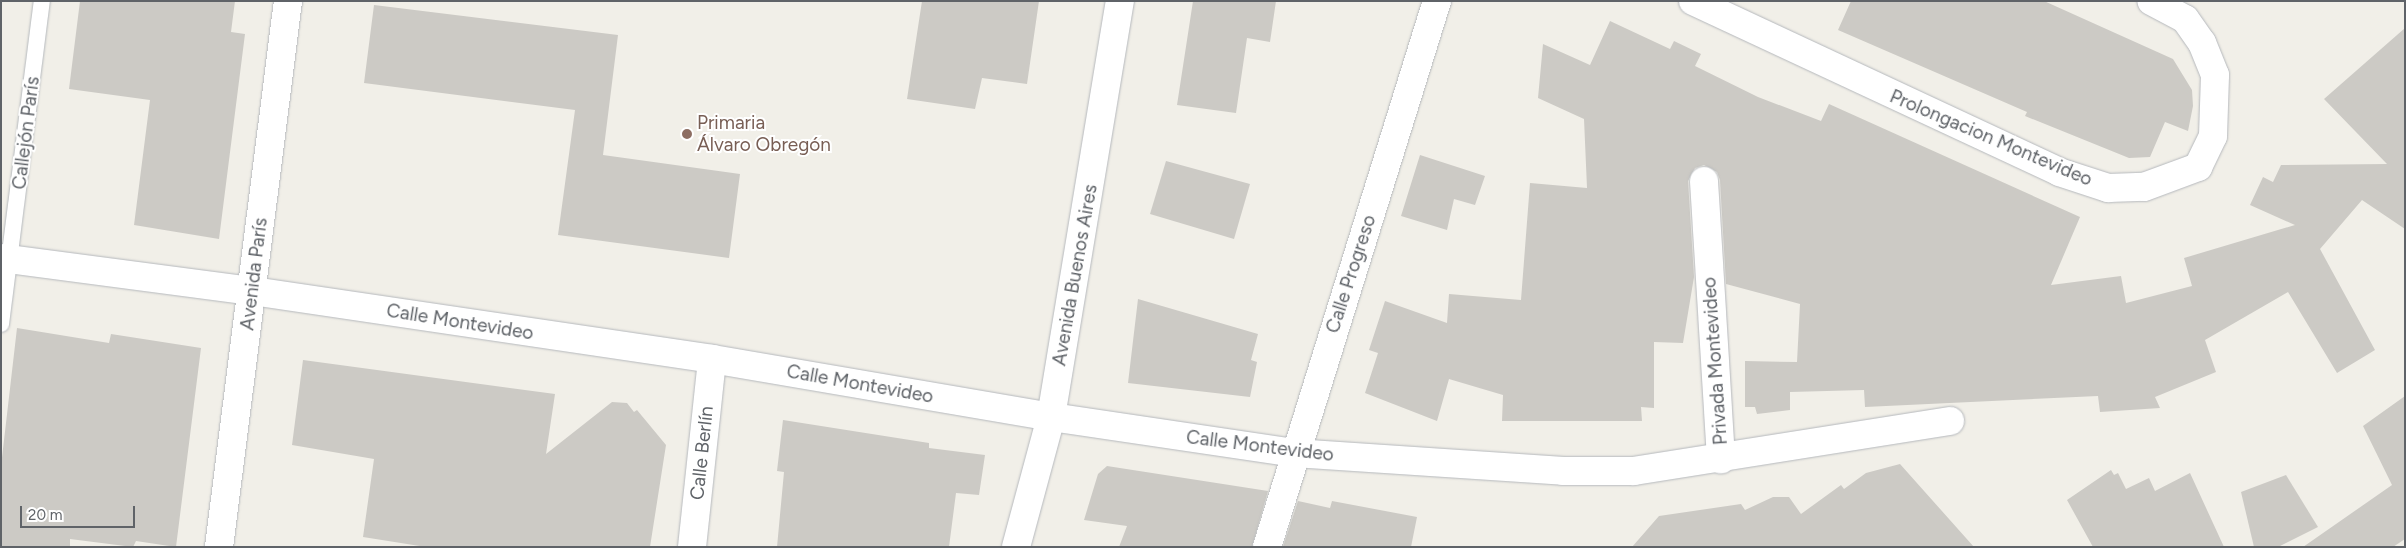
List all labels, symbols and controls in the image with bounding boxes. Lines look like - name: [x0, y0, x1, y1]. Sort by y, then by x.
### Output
- street label: Callejón París: [8, 75, 44, 191]
- street label: Prolongacion Montevideo: [1886, 85, 2096, 191]
- place label: Primaria Álvaro Obregón: [697, 112, 831, 156]
- marker: Primaria Álvaro Obregón: [681, 128, 693, 140]
- street label: Avenida Buenos Aires: [1048, 182, 1102, 368]
- street label: Calle Progreso: [1321, 212, 1381, 336]
- street label: Avenida París: [236, 216, 272, 332]
- street label: Privada Montevideo: [1698, 276, 1732, 446]
- street label: Calle Montevideo: [385, 299, 535, 345]
- street label: Calle Montevideo: [785, 360, 935, 408]
- street label: Calle Berlín: [686, 405, 718, 501]
- street label: Calle Montevideo: [1185, 426, 1335, 466]
- scale bar: [22, 496, 138, 528]
- text: 20 m: [28, 506, 62, 524]

